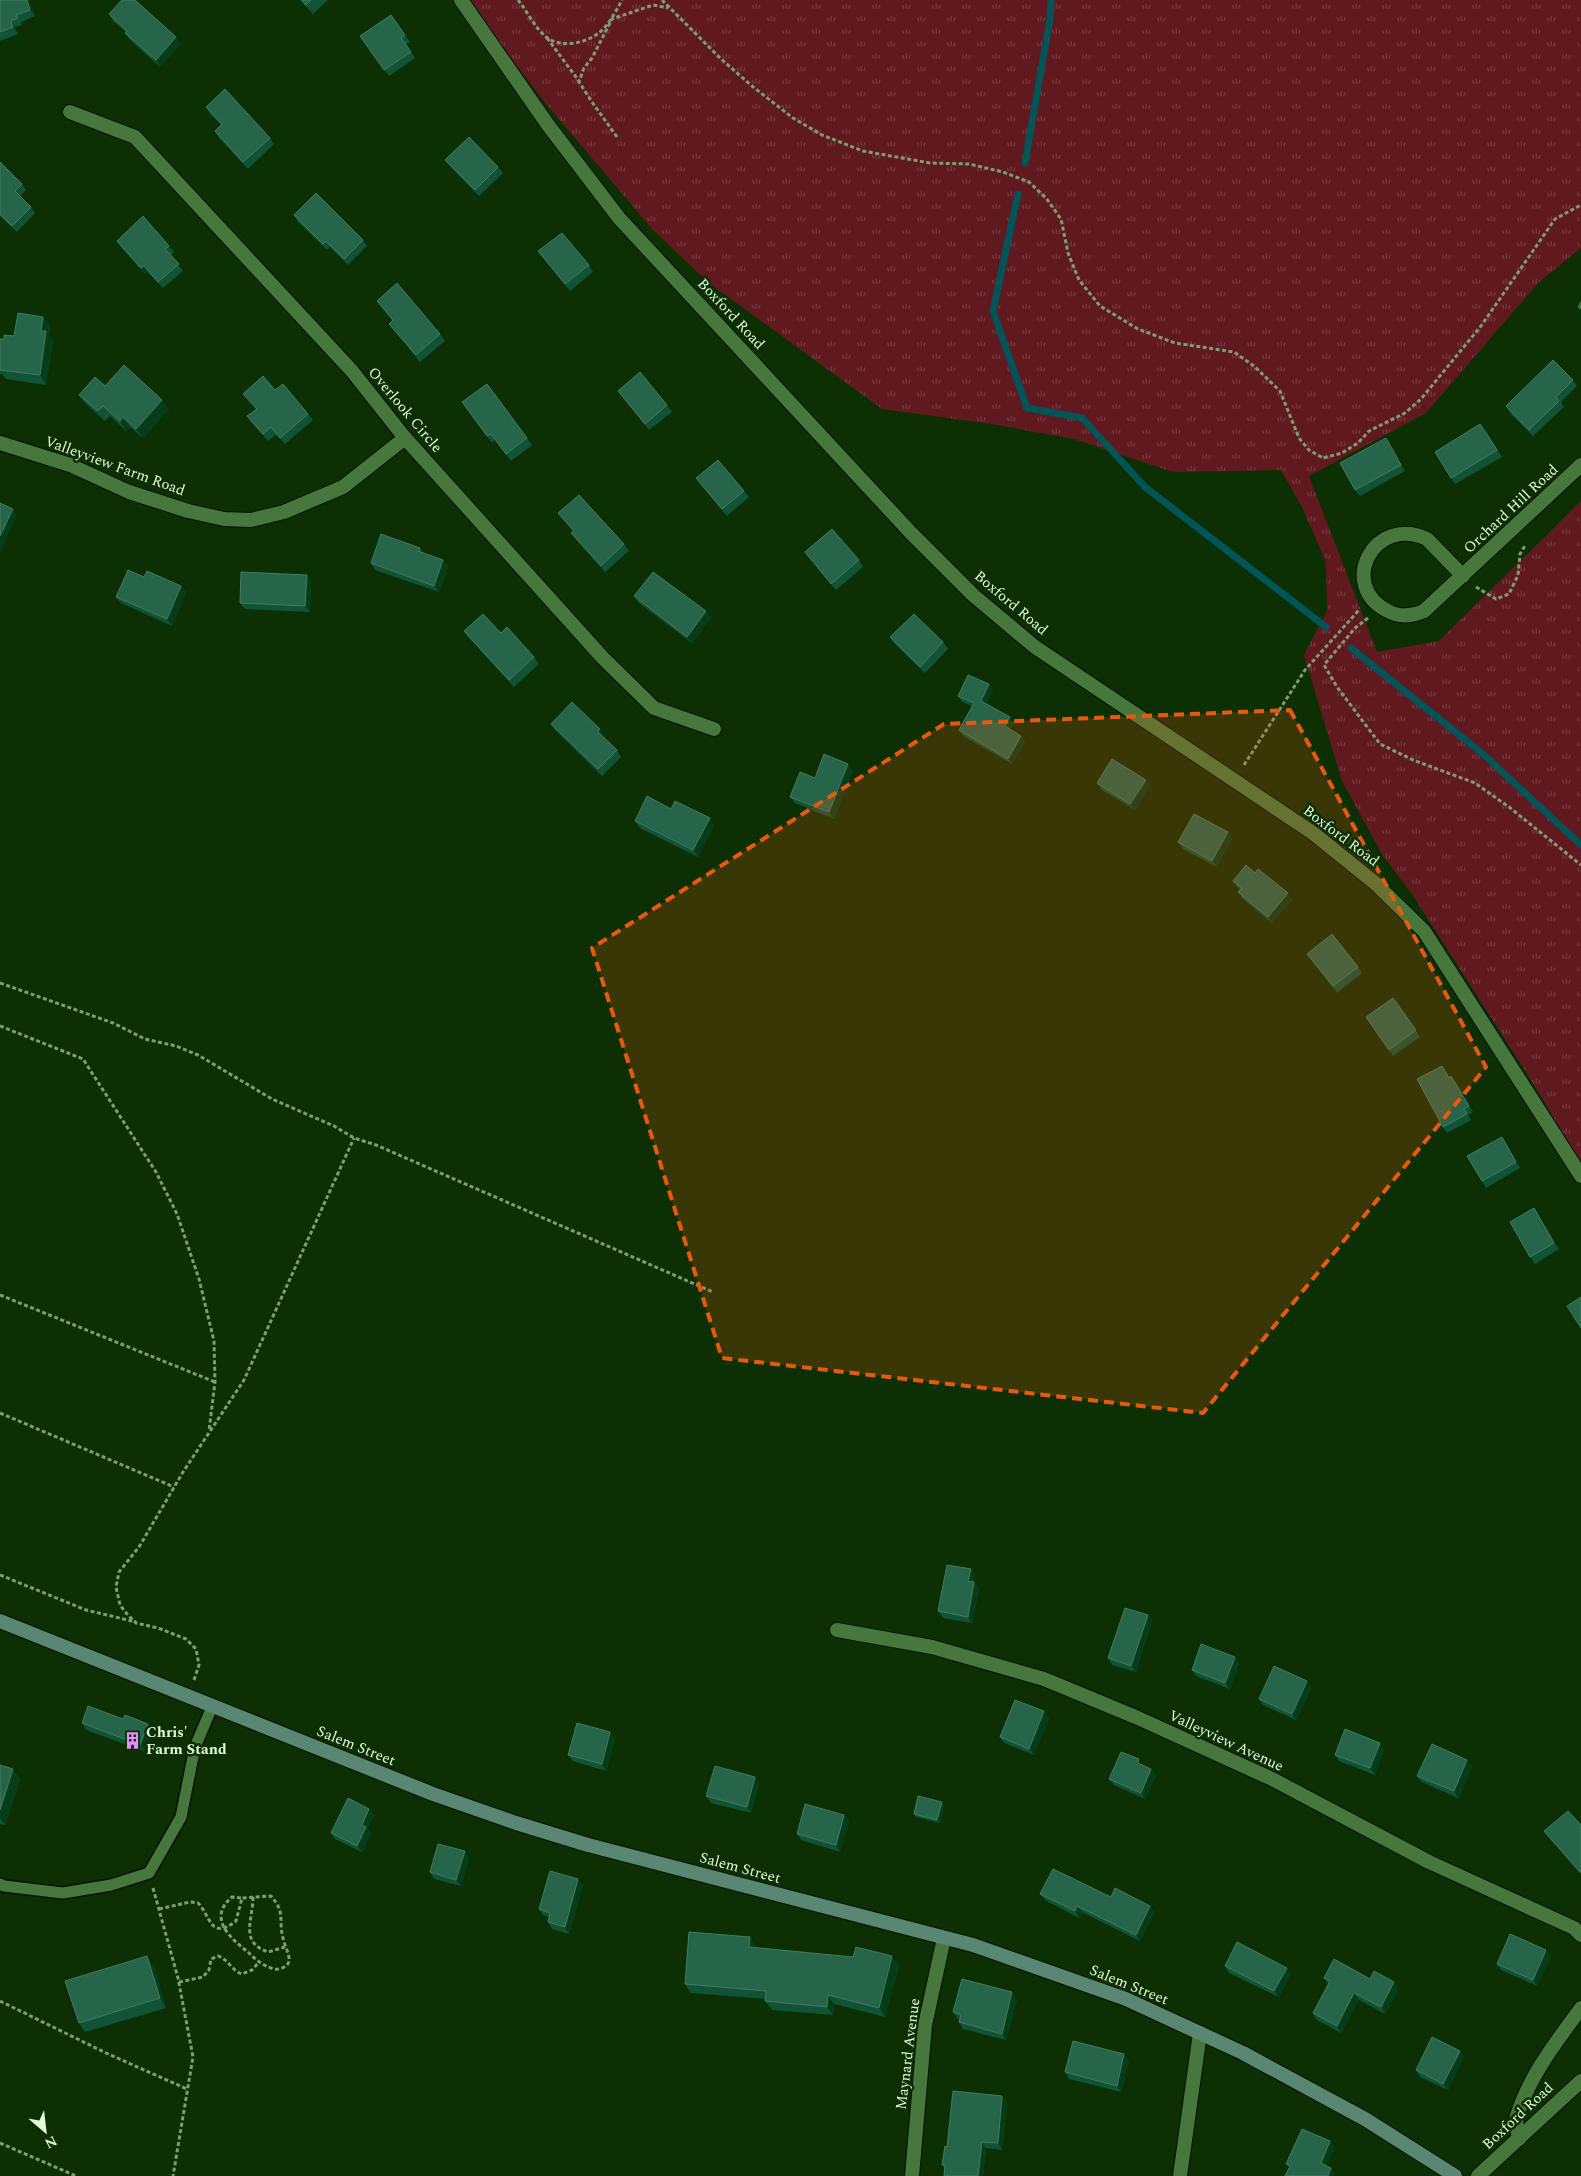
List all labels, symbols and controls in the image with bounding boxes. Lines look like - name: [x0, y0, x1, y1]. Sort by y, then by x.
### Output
- street label: Boxford Road: [692, 273, 770, 355]
- street label: Overlook Circle: [362, 362, 448, 458]
- street label: Valleyview Farm Road: [42, 430, 188, 502]
- street label: Orchard Hill Road: [1458, 459, 1564, 559]
- street label: Boxford Road: [969, 565, 1053, 641]
- street label: Boxford Road: [1298, 800, 1384, 872]
- street label: Valleyview Avenue: [1165, 1704, 1287, 1778]
- street label: Salem Street: [313, 1720, 399, 1772]
- place label: Chris' Farm Stand: [146, 1721, 227, 1761]
- building icon: Chris' Farm Stand: [122, 1731, 142, 1751]
- street label: Salem Street: [697, 1846, 783, 1890]
- street label: Salem Street: [1086, 1959, 1172, 2011]
- street label: Maynard Avenue: [890, 1997, 926, 2111]
- street label: Boxford Road: [1477, 2077, 1559, 2155]
- north arrow: [20, 2106, 70, 2156]
- text: N: [41, 2130, 61, 2154]

